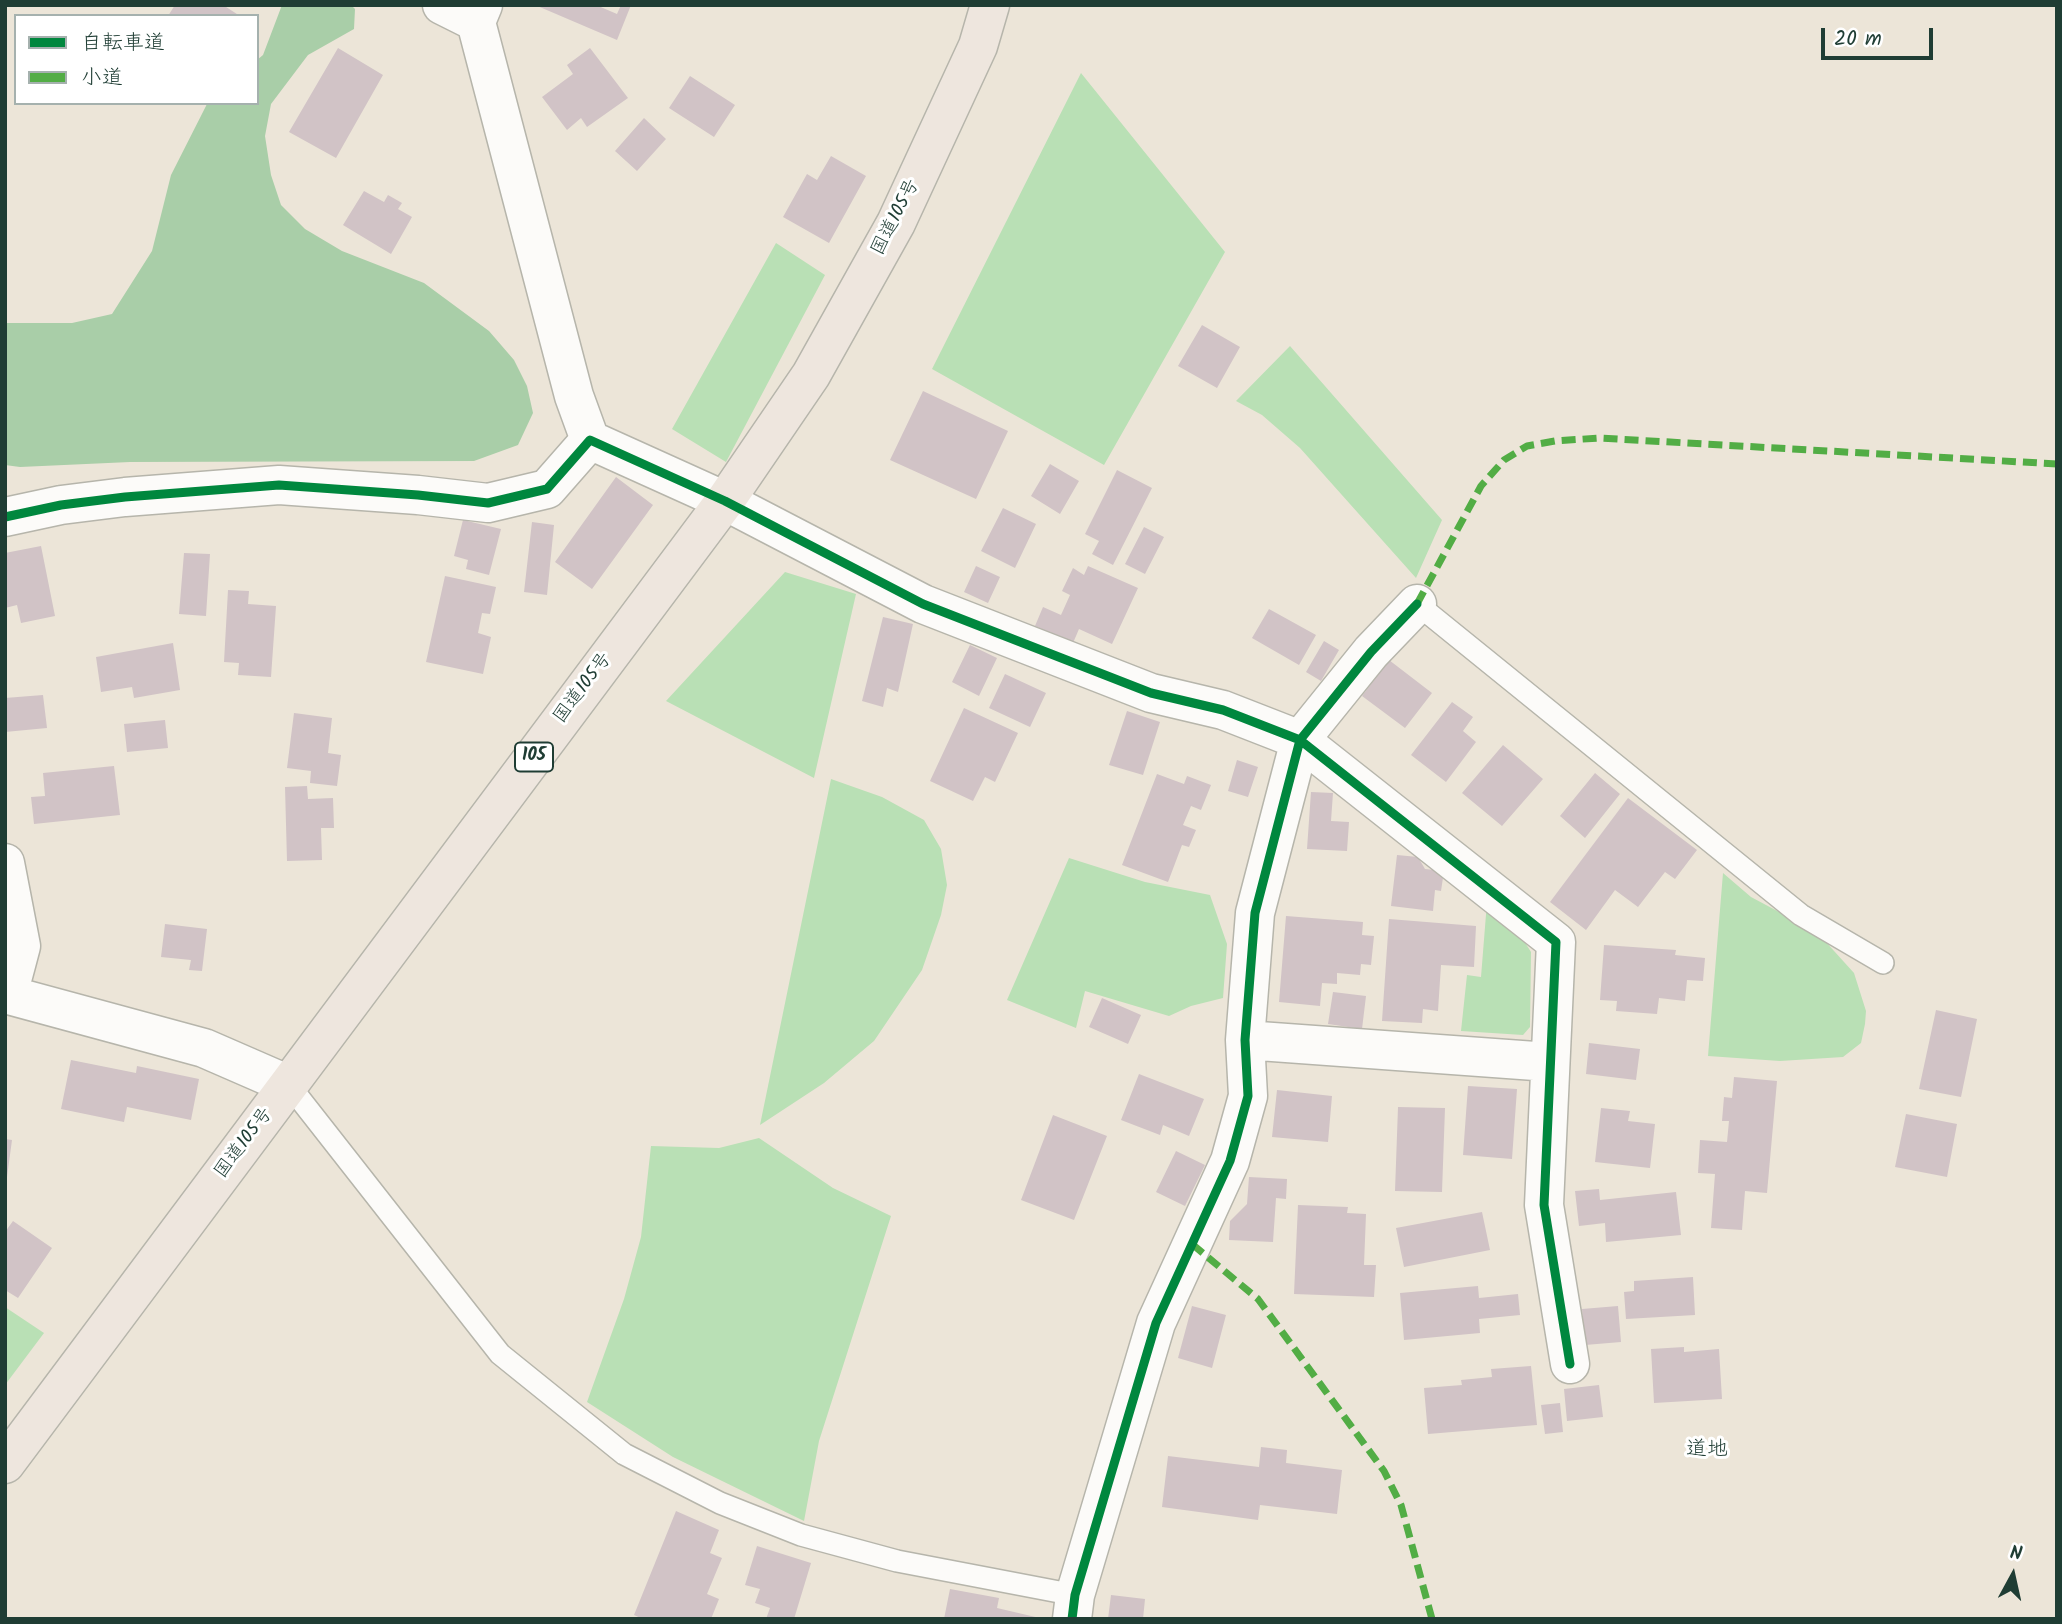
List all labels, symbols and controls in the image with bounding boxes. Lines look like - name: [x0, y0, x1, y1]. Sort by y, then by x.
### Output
- legend: [14, 14, 259, 105]
- scale bar: [1824, 14, 1936, 58]
- text: 20 m: [1834, 23, 1882, 56]
- text: 自転車道: [81, 27, 165, 60]
- text: 小道: [81, 62, 123, 95]
- street label: 国道105号: [868, 176, 926, 260]
- street label: 国道105号: [550, 649, 618, 729]
- road number: 105: [515, 742, 553, 772]
- street label: 国道105号: [211, 1104, 279, 1184]
- district label: 道地: [1686, 1438, 1728, 1464]
- text: N: [2008, 1539, 2024, 1570]
- north arrow: [1978, 1540, 2048, 1610]

